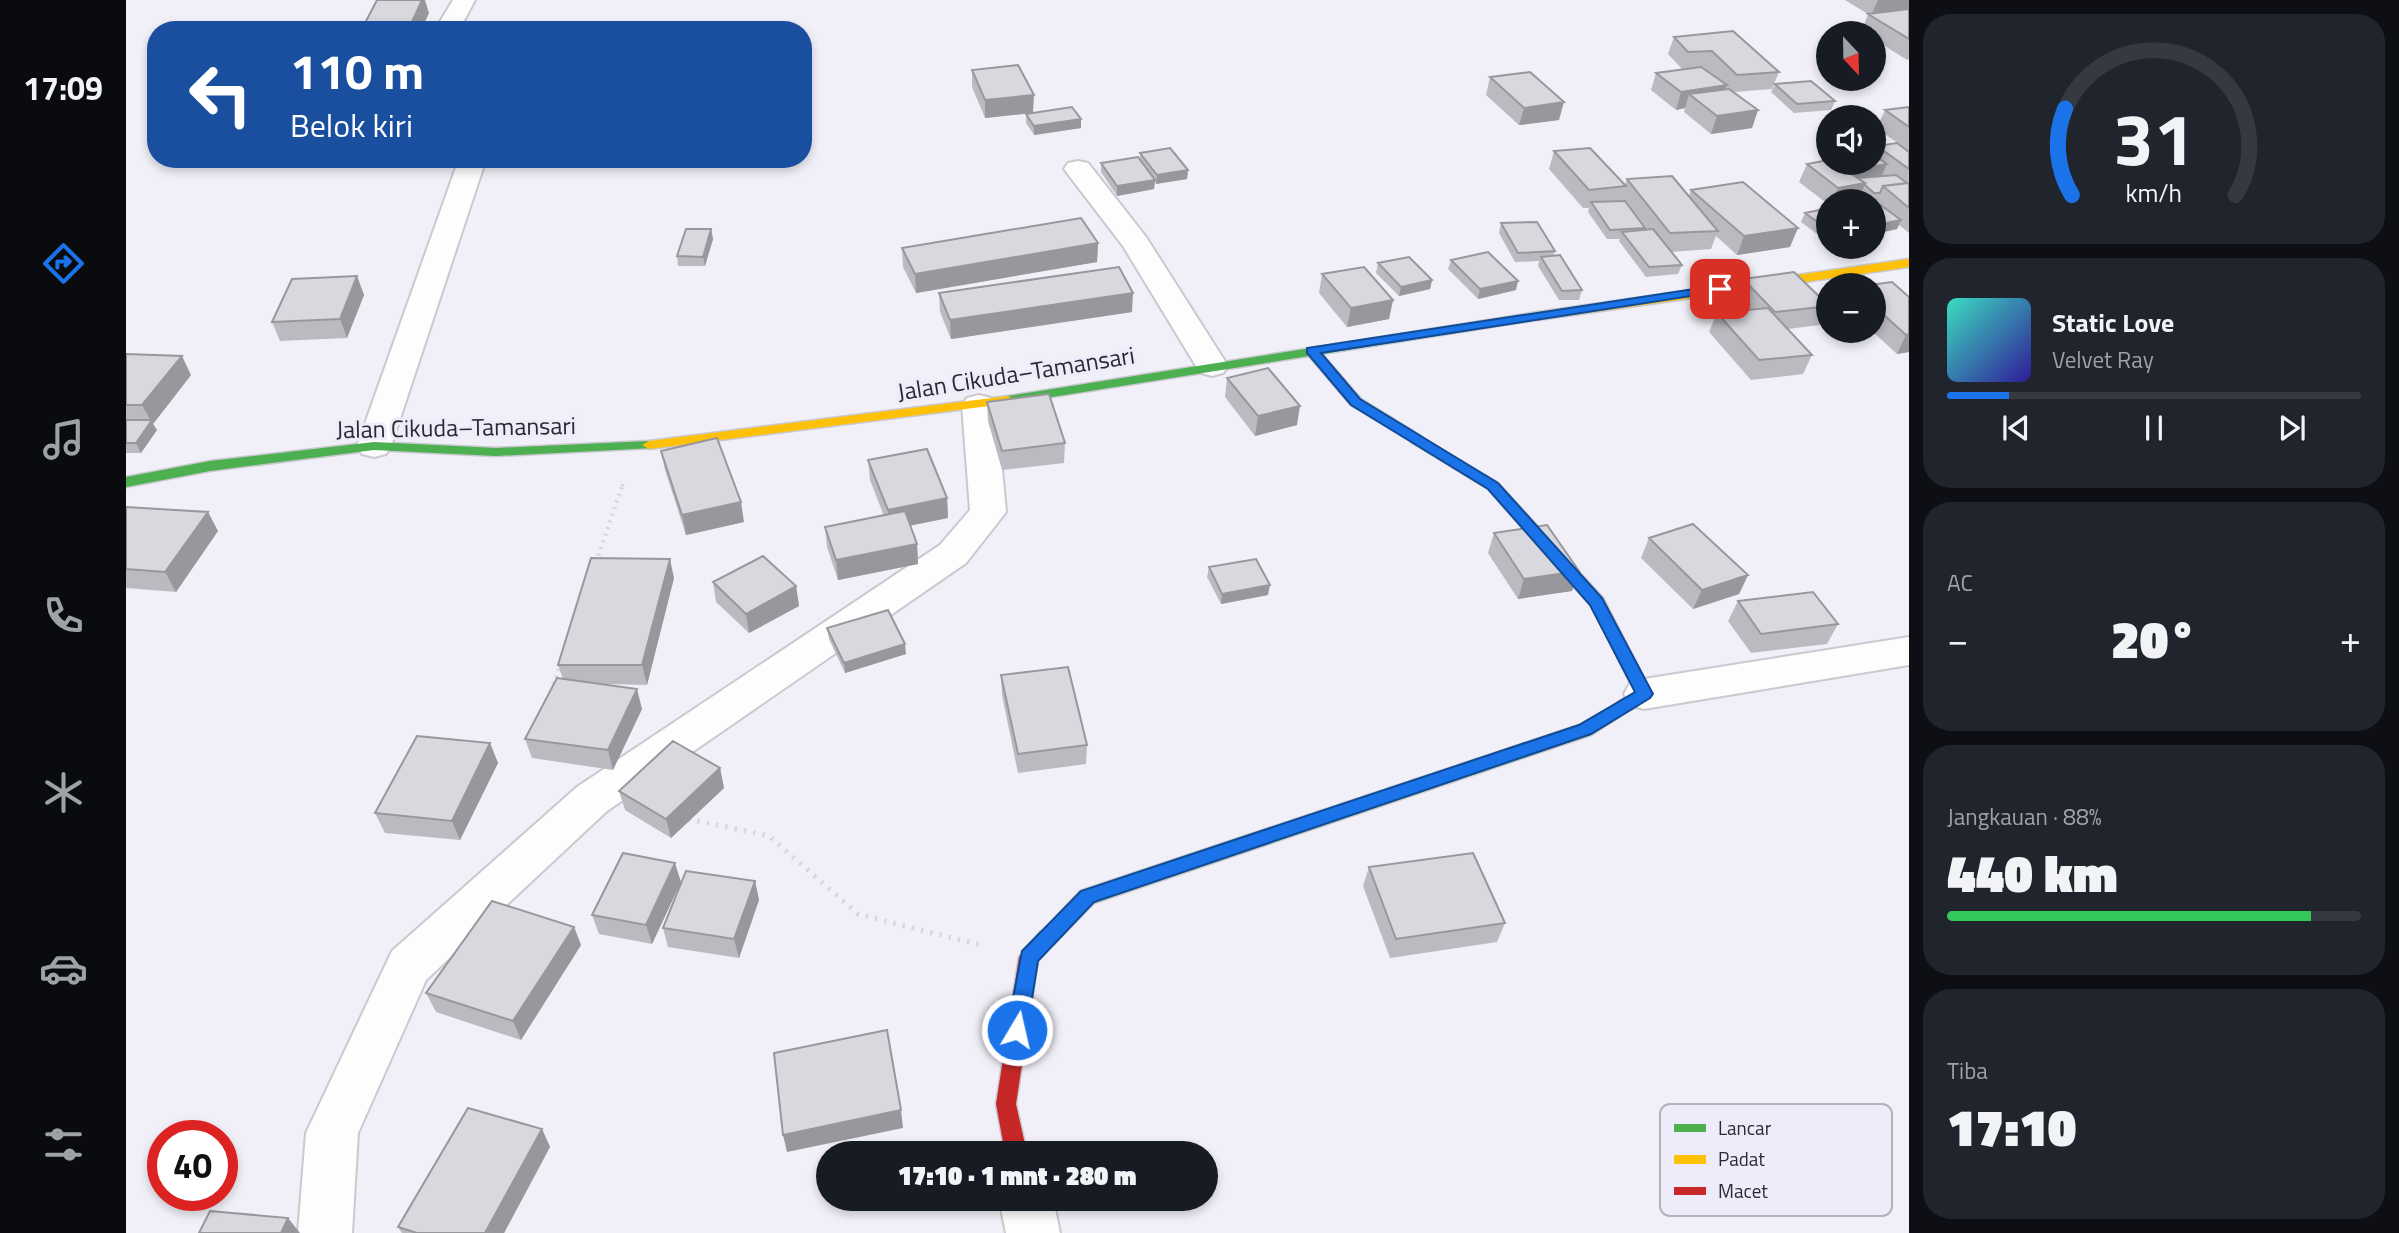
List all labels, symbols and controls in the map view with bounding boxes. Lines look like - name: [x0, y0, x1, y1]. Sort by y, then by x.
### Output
- north arrow: [1816, 21, 1886, 91]
- map controls: [1816, 21, 1886, 343]
- text: 110 m: [290, 33, 424, 108]
- icon: left: [175, 49, 266, 140]
- text: 17:09: [23, 64, 103, 112]
- text: 31: [2113, 83, 2195, 193]
- text: Belok kiri: [290, 101, 413, 149]
- button: sound: [1816, 105, 1886, 175]
- text: km/h: [2126, 174, 2182, 212]
- button: +: [1816, 189, 1886, 259]
- icon: directions: [39, 239, 88, 288]
- pin: [1690, 259, 1750, 319]
- icon: arrive: [1701, 270, 1739, 308]
- button: −: [1816, 273, 1886, 343]
- text: Static Love: [2052, 303, 2174, 342]
- street label: Jalan Cikuda–Tamansari: [895, 336, 1137, 410]
- text: Velvet Ray: [2052, 342, 2154, 377]
- street label: Jalan Cikuda–Tamansari: [336, 407, 576, 447]
- icon: previous: [1997, 409, 2035, 447]
- icon: pause: [2135, 409, 2173, 447]
- icon: next: [2273, 409, 2311, 447]
- icon: music: [39, 415, 88, 464]
- text: AC: [1947, 565, 1973, 600]
- icon: phone: [39, 591, 88, 640]
- text: 20°: [2111, 599, 2197, 678]
- text: −: [1947, 610, 1968, 668]
- text: +: [2340, 610, 2361, 668]
- icon: climate: [39, 768, 88, 817]
- text: Jangkauan · 88%: [1947, 799, 2102, 834]
- text: 440 km: [1947, 833, 2118, 912]
- icon: car: [39, 944, 88, 993]
- position arrow: [980, 993, 1054, 1067]
- text: Tiba: [1947, 1053, 1988, 1088]
- text: 17:10: [1947, 1087, 2076, 1166]
- legend: [1660, 1104, 1892, 1216]
- text: Lancar: [1718, 1113, 1772, 1142]
- icon: filters: [39, 1120, 88, 1169]
- speed limit sign: 40: [147, 1120, 238, 1211]
- text: Padat: [1718, 1144, 1765, 1173]
- text: 17:10 · 1 mnt · 280 m: [898, 1156, 1136, 1195]
- text: Macet: [1718, 1176, 1768, 1205]

